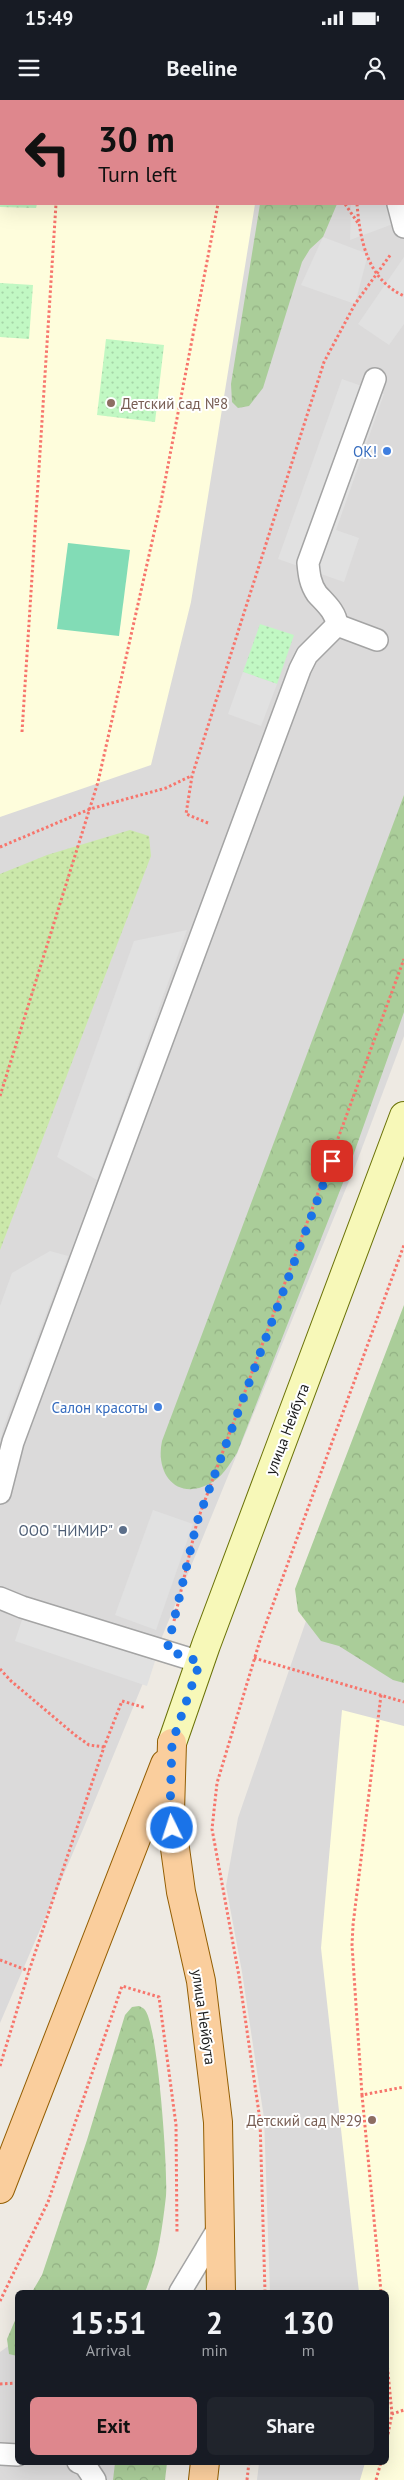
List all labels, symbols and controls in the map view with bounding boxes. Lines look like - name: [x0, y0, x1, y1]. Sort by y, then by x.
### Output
- text: 15:49: [25, 6, 73, 30]
- icon: menu: [15, 54, 43, 82]
- text: Beeline: [167, 54, 237, 82]
- icon: person: [361, 54, 389, 82]
- text: 30 m: [98, 116, 175, 162]
- icon: left: [15, 120, 80, 185]
- text: Turn left: [98, 160, 177, 188]
- place label: Детский сад №8: [121, 394, 228, 413]
- marker: Детский сад №8: [105, 397, 117, 409]
- place label: ОК!: [353, 442, 377, 461]
- marker: ОК!: [381, 445, 393, 457]
- pin: [311, 1140, 353, 1182]
- icon: arrive: [318, 1147, 346, 1175]
- street label: улица Нейбута: [261, 1381, 313, 1477]
- place label: Салон красоты: [51, 1398, 148, 1417]
- marker: Салон красоты: [152, 1401, 164, 1413]
- place label: ООО "НИМИР": [18, 1521, 113, 1540]
- marker: ООО "НИМИР": [117, 1524, 129, 1536]
- position arrow: [145, 1801, 197, 1853]
- street label: улица Нейбута: [188, 1968, 220, 2066]
- place label: Детский сад №29: [247, 2111, 362, 2130]
- marker: Детский сад №29: [366, 2114, 378, 2126]
- text: 15:51: [70, 2303, 146, 2342]
- text: 2: [206, 2303, 223, 2342]
- text: 130: [283, 2303, 334, 2342]
- text: Arrival: [86, 2340, 131, 2360]
- text: min: [202, 2340, 228, 2360]
- text: m: [302, 2340, 315, 2360]
- button: Exit: [30, 2397, 197, 2455]
- button: Share: [207, 2397, 374, 2455]

